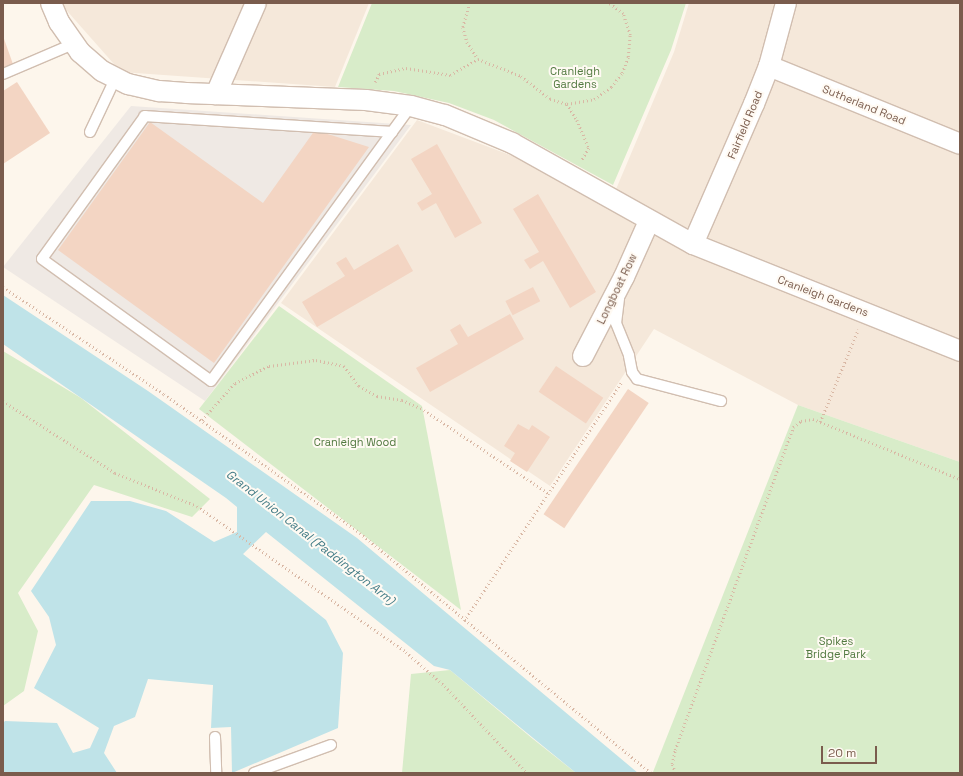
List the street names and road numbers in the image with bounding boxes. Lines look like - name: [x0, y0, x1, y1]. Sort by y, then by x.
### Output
- street label: Sutherland Road: [820, 82, 908, 128]
- street label: Fairfield Road: [725, 89, 765, 161]
- street label: Longboat Row: [594, 252, 640, 326]
- street label: Cranleigh Gardens: [776, 273, 870, 319]

